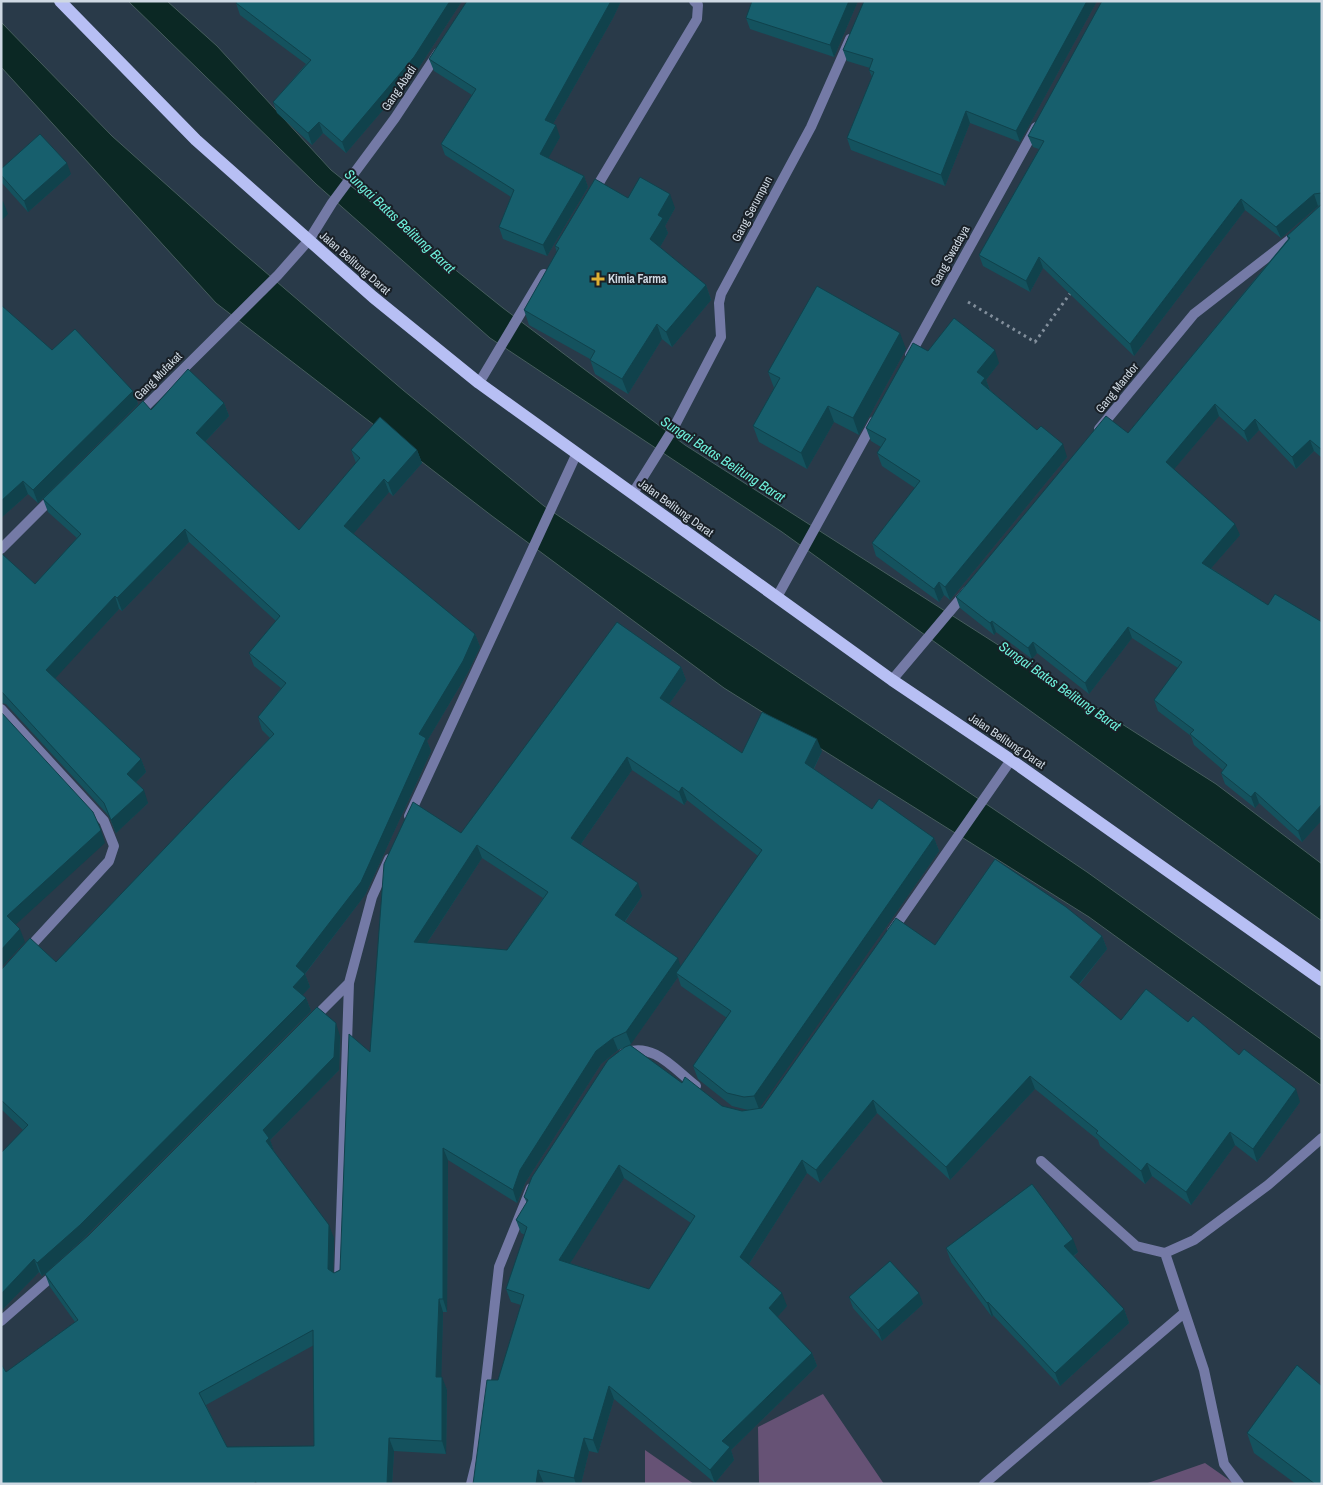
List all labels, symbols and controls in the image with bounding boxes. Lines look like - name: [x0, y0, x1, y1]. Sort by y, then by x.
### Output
- street label: Gang Abadi: [378, 62, 420, 114]
- water label: Sungai Batas Belitung Barat: [341, 165, 460, 278]
- street label: Gang Serumpun: [728, 173, 776, 245]
- street label: Gang Swadaya: [927, 222, 974, 289]
- street label: Jalan Belitung Darat: [316, 228, 394, 298]
- place label: Kimia Farma: [608, 271, 667, 287]
- marker: Kimia Farma: [592, 273, 604, 285]
- street label: Gang Mufakat: [130, 348, 186, 404]
- street label: Gang Mandor: [1092, 359, 1143, 416]
- water label: Sungai Batas Belitung Barat: [657, 412, 789, 506]
- street label: Jalan Belitung Darat: [635, 475, 717, 541]
- water label: Sungai Batas Belitung Barat: [995, 637, 1125, 735]
- street label: Jalan Belitung Darat: [966, 709, 1049, 773]

